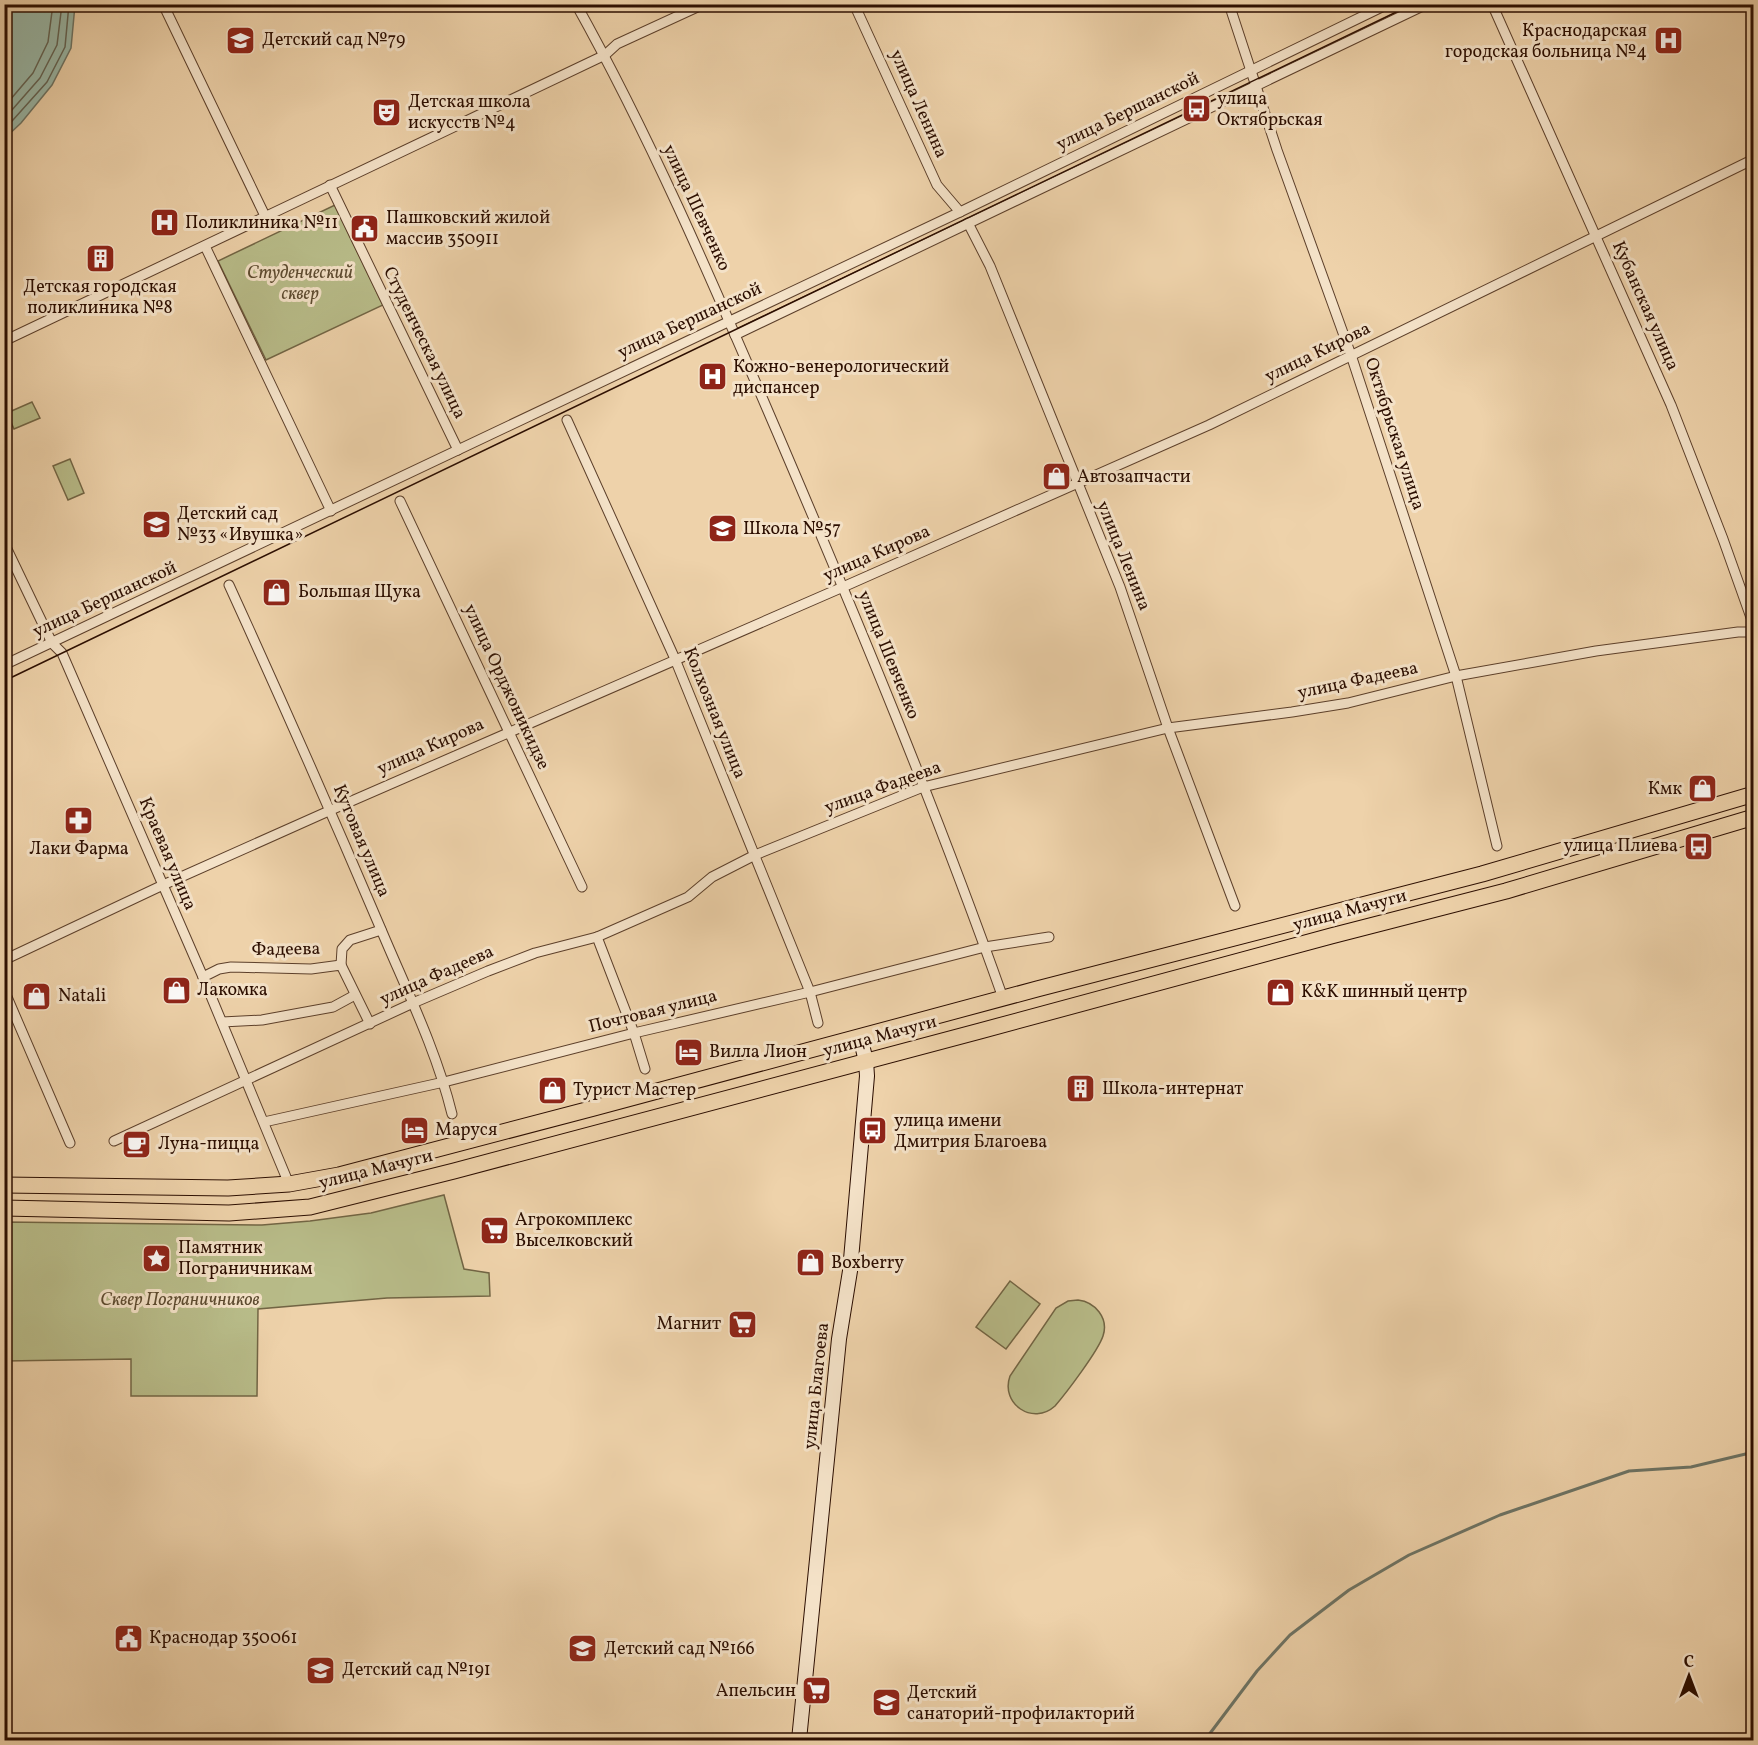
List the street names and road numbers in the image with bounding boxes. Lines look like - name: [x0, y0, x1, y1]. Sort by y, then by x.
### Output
- street label: улица Ленина: [883, 46, 953, 162]
- street label: улица Бершанской: [1052, 66, 1204, 158]
- street label: улица Шевченко: [656, 141, 736, 275]
- street label: Кубанская улица: [1605, 237, 1685, 375]
- street label: Студенческая улица: [376, 263, 472, 423]
- street label: улица Бершанской: [614, 277, 766, 365]
- street label: улица Кирова: [1261, 317, 1375, 389]
- street label: Октябрьская улица: [1358, 355, 1430, 513]
- street label: улица Ленина: [1090, 497, 1156, 615]
- street label: улица Кирова: [819, 519, 935, 589]
- street label: улица Бершанской: [29, 556, 181, 644]
- street label: улица Шевченко: [851, 587, 925, 723]
- street label: улица Орджоникидзе: [457, 600, 555, 774]
- street label: Колхозная улица: [676, 644, 752, 782]
- street label: улица Фадеева: [1295, 656, 1421, 706]
- street label: улица Кирова: [373, 712, 489, 782]
- street label: улица Фадеева: [821, 755, 945, 821]
- street label: Кутовая улица: [326, 781, 396, 901]
- street label: Краевая улица: [132, 794, 202, 914]
- street label: улица Мачуги: [1290, 884, 1410, 938]
- street label: Фадеева: [251, 937, 321, 963]
- street label: улица Фадеева: [376, 940, 498, 1012]
- street label: Почтовая улица: [586, 984, 720, 1040]
- street label: улица Мачуги: [820, 1010, 940, 1064]
- street label: улица Мачуги: [316, 1144, 436, 1196]
- street label: улица Благоева: [798, 1321, 836, 1451]

